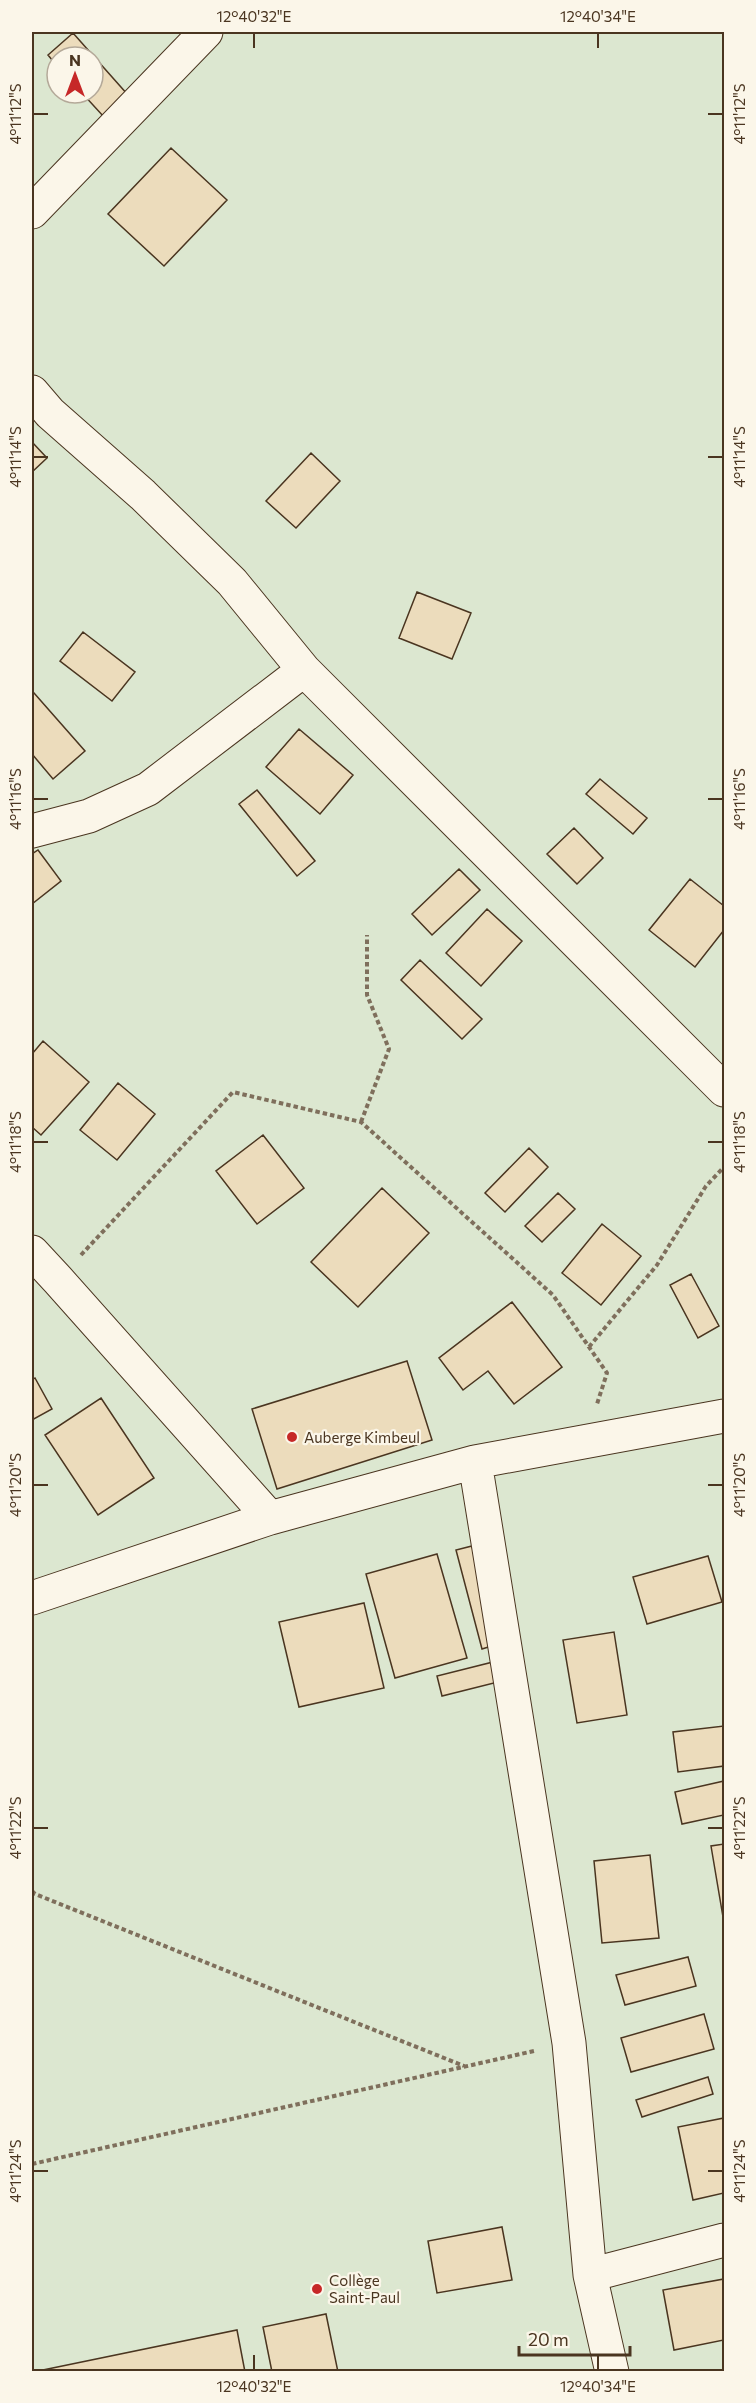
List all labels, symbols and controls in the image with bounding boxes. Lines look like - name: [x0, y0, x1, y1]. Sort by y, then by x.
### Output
- text: 12°40'32"E: [216, 7, 292, 25]
- text: 12°40'34"E: [560, 7, 636, 25]
- north arrow: [45, 45, 105, 105]
- text: N: [69, 50, 81, 69]
- text: 4°11'12"S: [6, 83, 24, 144]
- text: 4°11'12"S: [730, 83, 748, 144]
- text: 4°11'14"S: [6, 426, 24, 488]
- text: 4°11'14"S: [730, 426, 748, 488]
- text: 4°11'16"S: [6, 768, 24, 830]
- text: 4°11'16"S: [730, 768, 748, 830]
- text: 4°11'18"S: [6, 1111, 24, 1173]
- text: 4°11'18"S: [730, 1111, 748, 1173]
- place label: Auberge Kimbeul: [304, 1428, 420, 1446]
- marker: Auberge Kimbeul: [285, 1430, 299, 1444]
- text: 4°11'20"S: [6, 1453, 24, 1517]
- text: 4°11'20"S: [730, 1453, 748, 1517]
- text: 4°11'22"S: [6, 1796, 24, 1859]
- text: 4°11'22"S: [730, 1796, 748, 1859]
- text: 4°11'24"S: [6, 2139, 24, 2203]
- text: 4°11'24"S: [730, 2139, 748, 2203]
- place label: Collège Saint-Paul: [329, 2271, 400, 2306]
- marker: Collège Saint-Paul: [310, 2282, 324, 2296]
- scale bar: [519, 2319, 630, 2357]
- text: 20 m: [528, 2328, 569, 2350]
- text: 12°40'32"E: [216, 2377, 292, 2395]
- text: 12°40'34"E: [560, 2377, 636, 2395]

